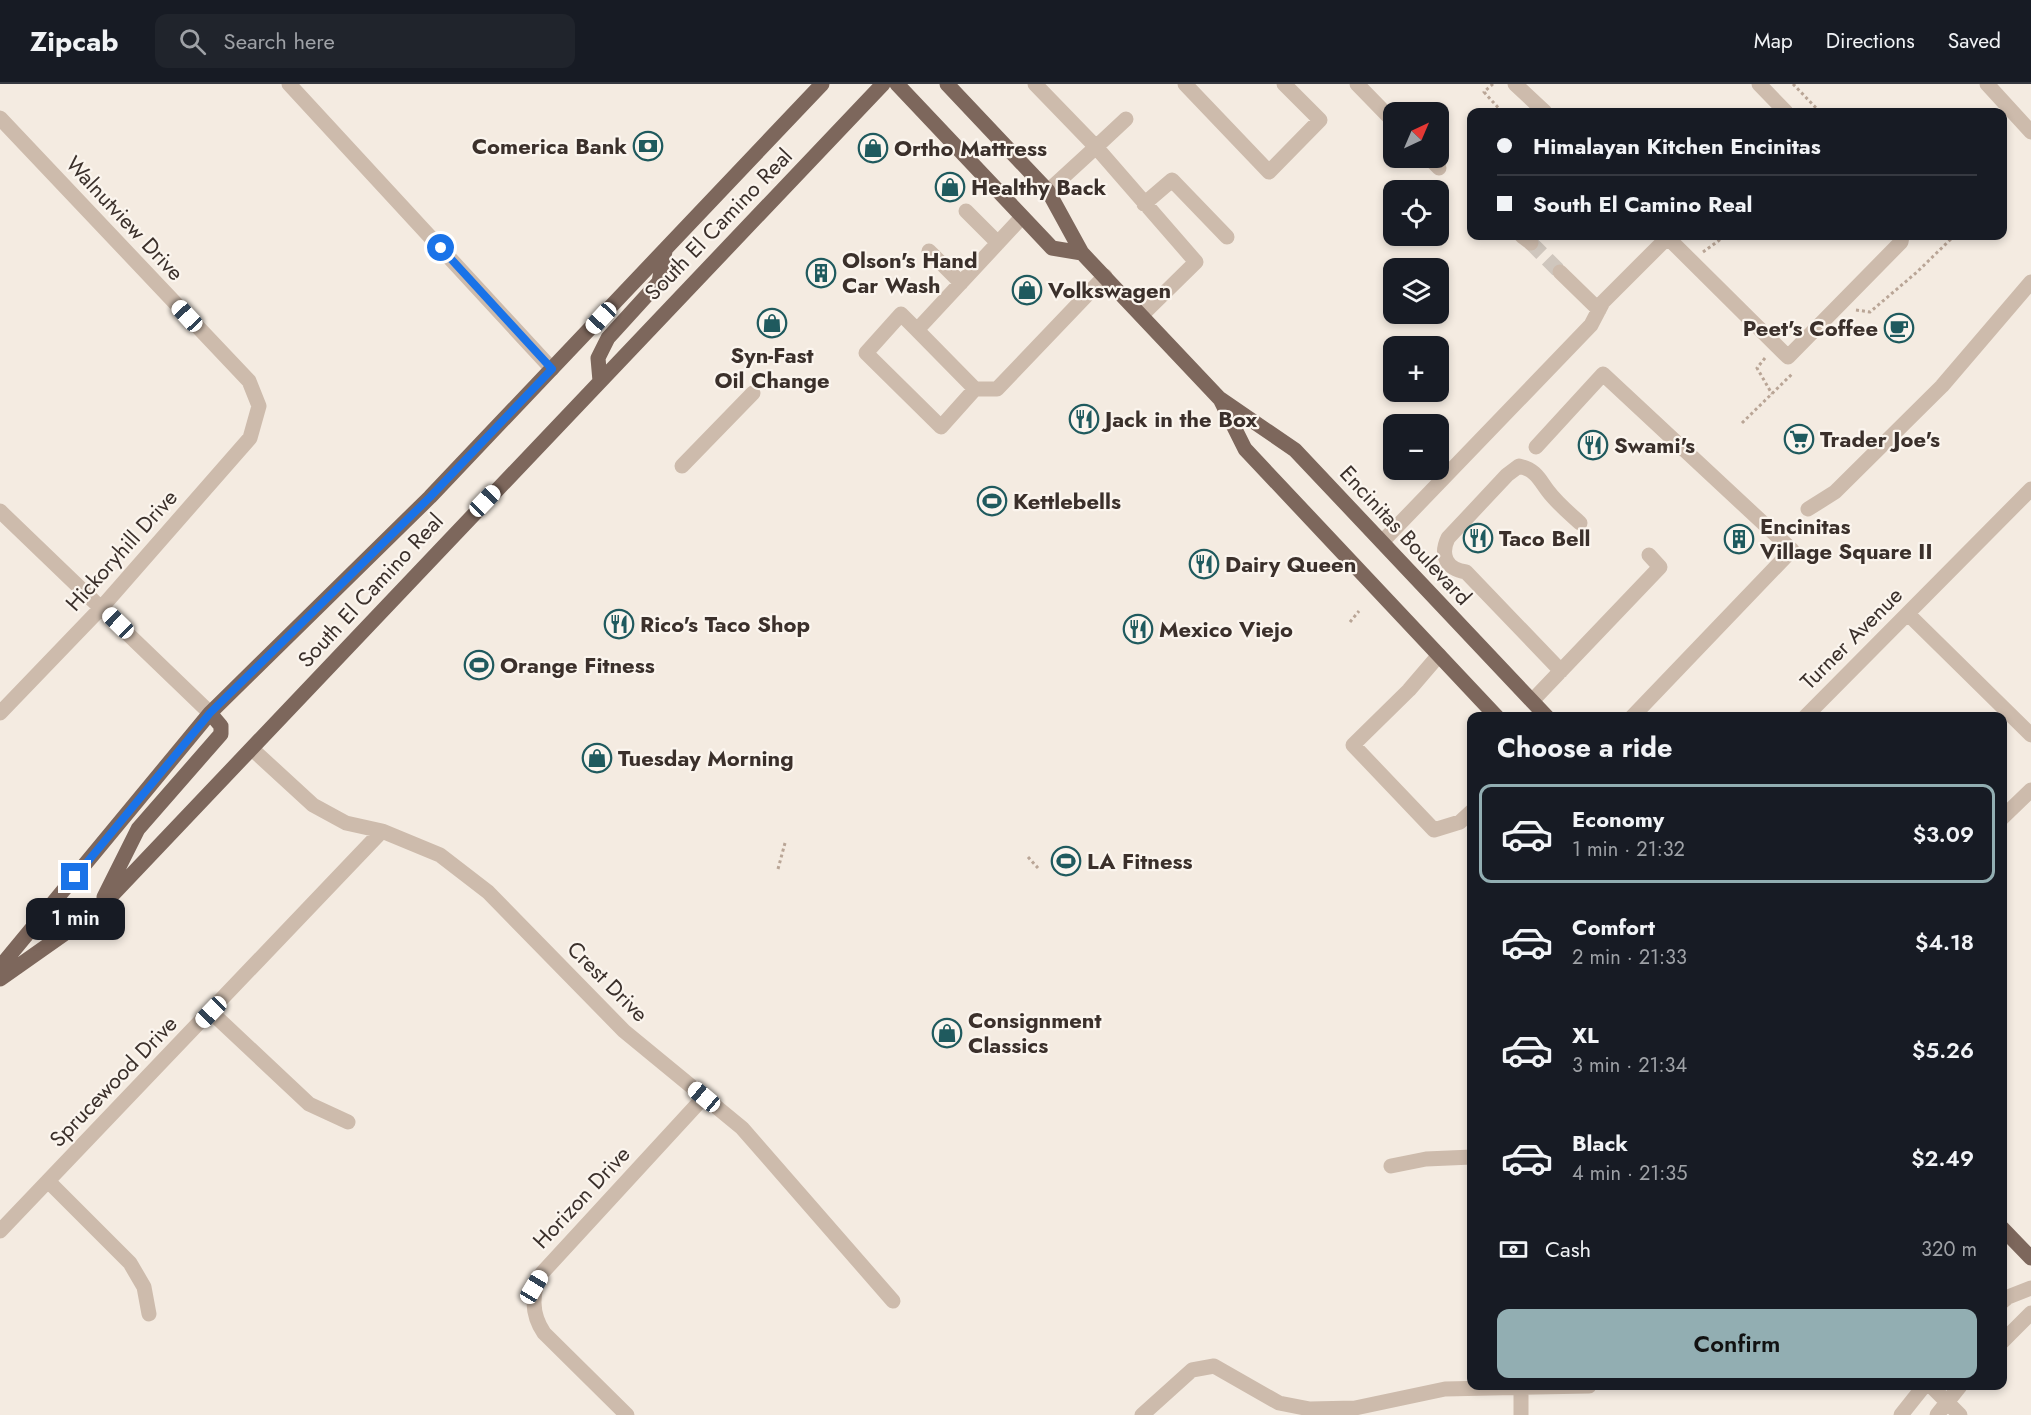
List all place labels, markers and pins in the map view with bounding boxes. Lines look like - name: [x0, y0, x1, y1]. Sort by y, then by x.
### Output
- place label: Comerica Bank: [472, 130, 627, 162]
- bank icon: Comerica Bank: [632, 130, 664, 162]
- shop icon: Ortho Mattress: [857, 132, 889, 164]
- place label: Ortho Mattress: [894, 132, 1047, 164]
- shop icon: Healthy Back: [934, 171, 966, 203]
- place label: Healthy Back: [971, 171, 1106, 203]
- place label: Olson's Hand Car Wash: [842, 244, 978, 301]
- building icon: Olson's Hand Car Wash: [805, 257, 837, 289]
- shop icon: Volkswagen: [1011, 274, 1043, 306]
- place label: Volkswagen: [1047, 274, 1171, 306]
- shop icon: Syn-Fast Oil Change: [756, 307, 788, 339]
- place label: Peet's Coffee: [1743, 312, 1878, 344]
- cafe icon: Peet's Coffee: [1883, 312, 1915, 344]
- place label: Syn-Fast Oil Change: [714, 339, 830, 396]
- restaurant icon: Jack in the Box: [1068, 403, 1100, 435]
- place label: Jack in the Box: [1101, 403, 1258, 435]
- supermarket icon: Trader Joe's: [1783, 423, 1815, 455]
- place label: Trader Joe's: [1820, 423, 1940, 455]
- restaurant icon: Swami's: [1577, 429, 1609, 461]
- place label: Swami's: [1614, 429, 1695, 461]
- sports icon: Kettlebells: [976, 485, 1008, 517]
- place label: Kettlebells: [1013, 485, 1121, 517]
- place label: Encinitas Village Square II: [1759, 510, 1932, 567]
- restaurant icon: Taco Bell: [1462, 522, 1494, 554]
- place label: Taco Bell: [1499, 522, 1591, 554]
- building icon: Encinitas Village Square II: [1723, 523, 1755, 555]
- restaurant icon: Dairy Queen: [1188, 548, 1220, 580]
- place label: Dairy Queen: [1225, 548, 1356, 580]
- restaurant icon: Rico's Taco Shop: [603, 608, 635, 640]
- place label: Rico's Taco Shop: [640, 608, 810, 640]
- restaurant icon: Mexico Viejo: [1122, 613, 1154, 645]
- place label: Mexico Viejo: [1159, 613, 1293, 645]
- sports icon: Orange Fitness: [463, 649, 495, 681]
- place label: Orange Fitness: [500, 649, 655, 681]
- shop icon: Tuesday Morning: [581, 742, 613, 774]
- place label: Tuesday Morning: [618, 742, 794, 774]
- sports icon: LA Fitness: [1050, 845, 1082, 877]
- place label: LA Fitness: [1087, 845, 1193, 877]
- place label: Consignment Classics: [968, 1004, 1102, 1061]
- shop icon: Consignment Classics: [931, 1017, 963, 1049]

